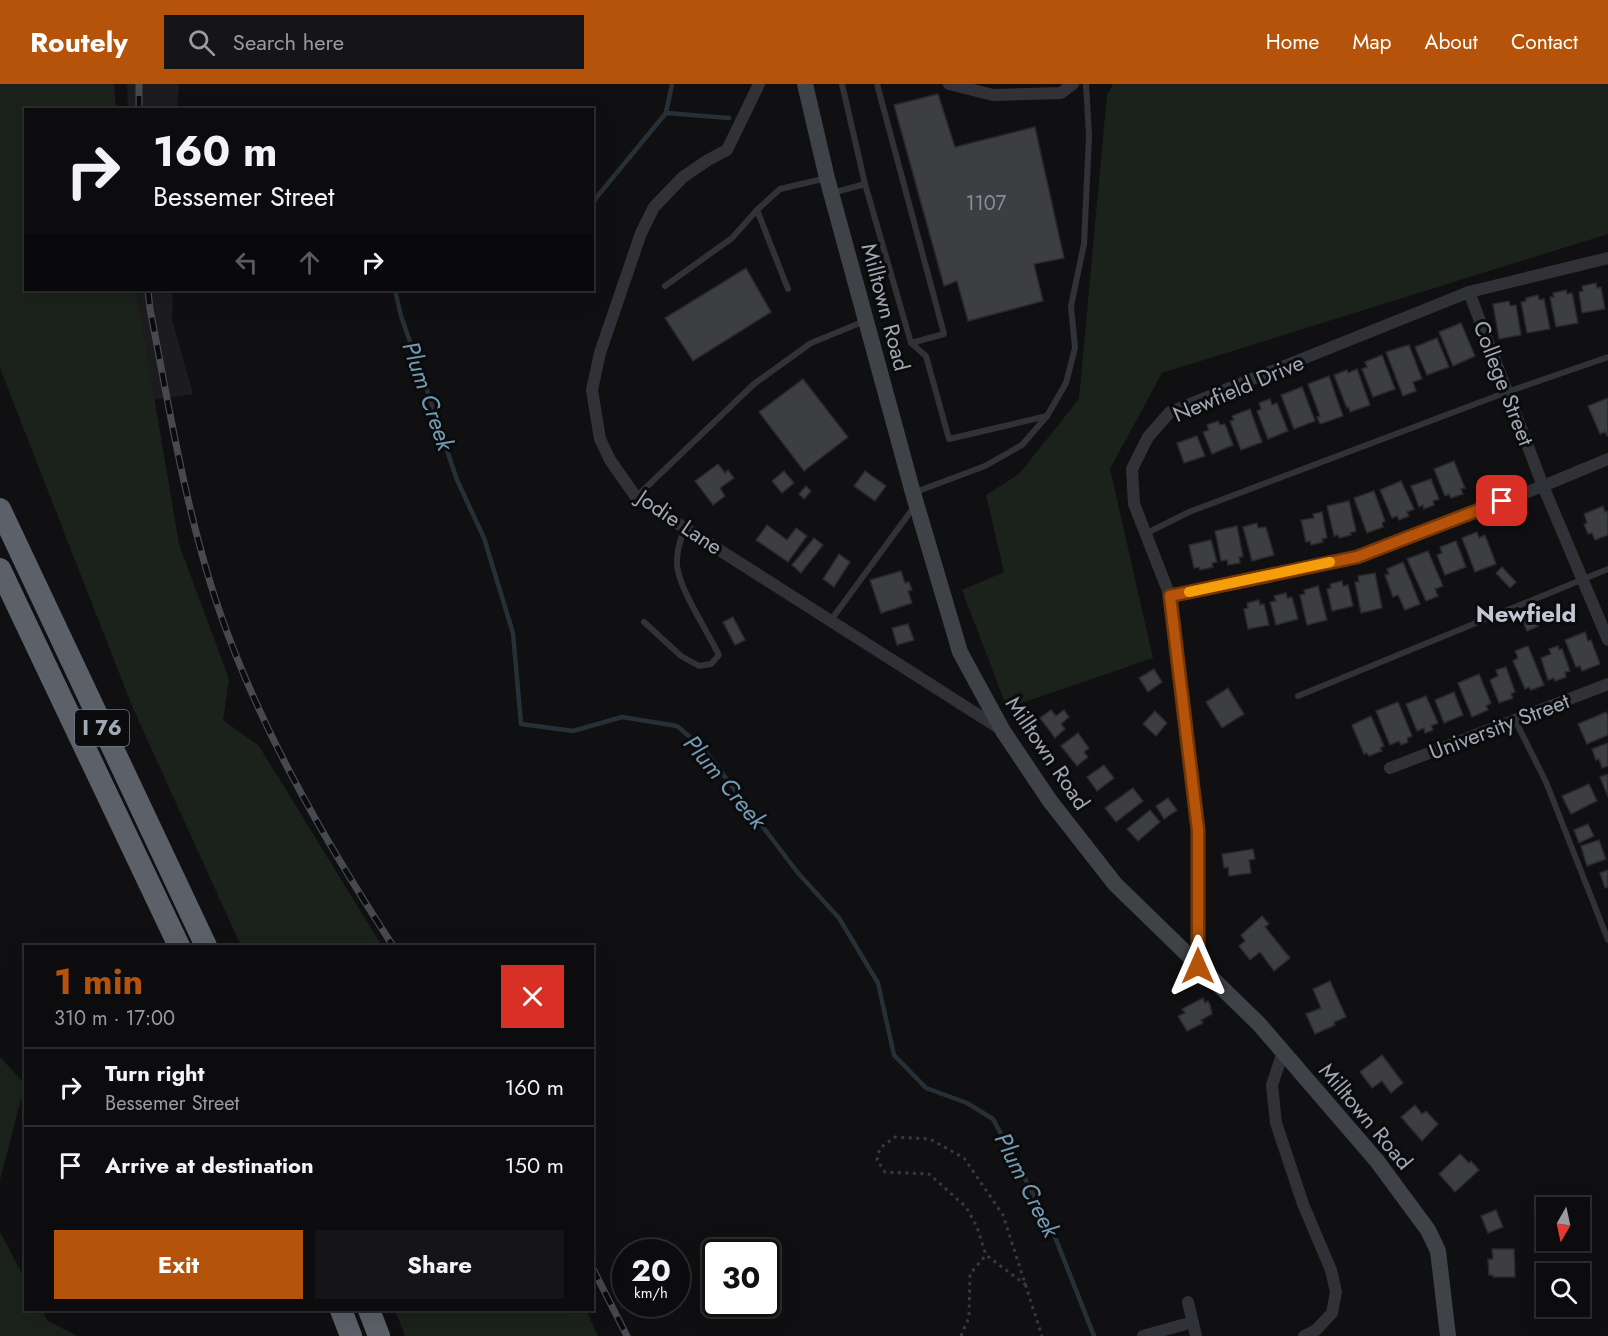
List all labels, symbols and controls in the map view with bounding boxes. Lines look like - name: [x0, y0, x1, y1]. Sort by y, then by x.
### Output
- search box: [164, 15, 584, 69]
- text: Routely: [30, 22, 128, 63]
- icon: search: [185, 26, 218, 59]
- text: Search here: [233, 26, 344, 58]
- text: Home: [1266, 27, 1319, 57]
- text: Map: [1352, 27, 1392, 57]
- text: About: [1425, 27, 1478, 57]
- text: Contact: [1511, 27, 1578, 57]
- text: 160 m: [153, 121, 277, 182]
- icon: right: [54, 132, 132, 210]
- text: Bessemer Street: [153, 177, 334, 216]
- house number: 1107: [966, 189, 1007, 218]
- street label: Milltown Road: [854, 240, 918, 374]
- icon: left: [230, 246, 263, 279]
- icon: ahead: [293, 246, 326, 279]
- icon: right: [356, 246, 389, 279]
- street label: College Street: [1466, 316, 1543, 451]
- water label: Plum Creek: [393, 336, 464, 457]
- street label: Newfield Drive: [1168, 346, 1308, 430]
- pin: [1476, 475, 1527, 526]
- street label: Jodie Lane: [628, 480, 729, 562]
- icon: arrive: [1485, 484, 1518, 517]
- district label: Newfield: [1476, 596, 1576, 631]
- street label: University Street: [1424, 684, 1574, 767]
- street label: Milltown Road: [998, 690, 1098, 816]
- road number: I 76: [75, 710, 129, 746]
- water label: Plum Creek: [675, 727, 776, 838]
- position arrow: [1166, 934, 1230, 998]
- text: 1 min: [54, 955, 143, 1007]
- button: close: [501, 965, 564, 1028]
- text: 310 m · 17:00: [54, 1004, 175, 1033]
- street label: Milltown Road: [1312, 1055, 1420, 1177]
- text: Turn right: [105, 1057, 205, 1089]
- icon: right: [54, 1071, 87, 1104]
- text: 160 m: [504, 1071, 564, 1103]
- text: Bessemer Street: [105, 1089, 239, 1118]
- water label: Plum Creek: [986, 1126, 1070, 1245]
- icon: arrive: [54, 1149, 87, 1182]
- text: Arrive at destination: [105, 1149, 314, 1181]
- text: 150 m: [505, 1149, 564, 1181]
- north arrow: [1536, 1197, 1590, 1251]
- map controls: [1536, 1197, 1590, 1317]
- button: Exit: [54, 1230, 303, 1299]
- button: Share: [315, 1230, 564, 1299]
- speed limit sign: 30: [702, 1239, 780, 1317]
- text: 20: [631, 1249, 671, 1292]
- button: search: [1536, 1263, 1590, 1317]
- text: km/h: [634, 1282, 668, 1304]

